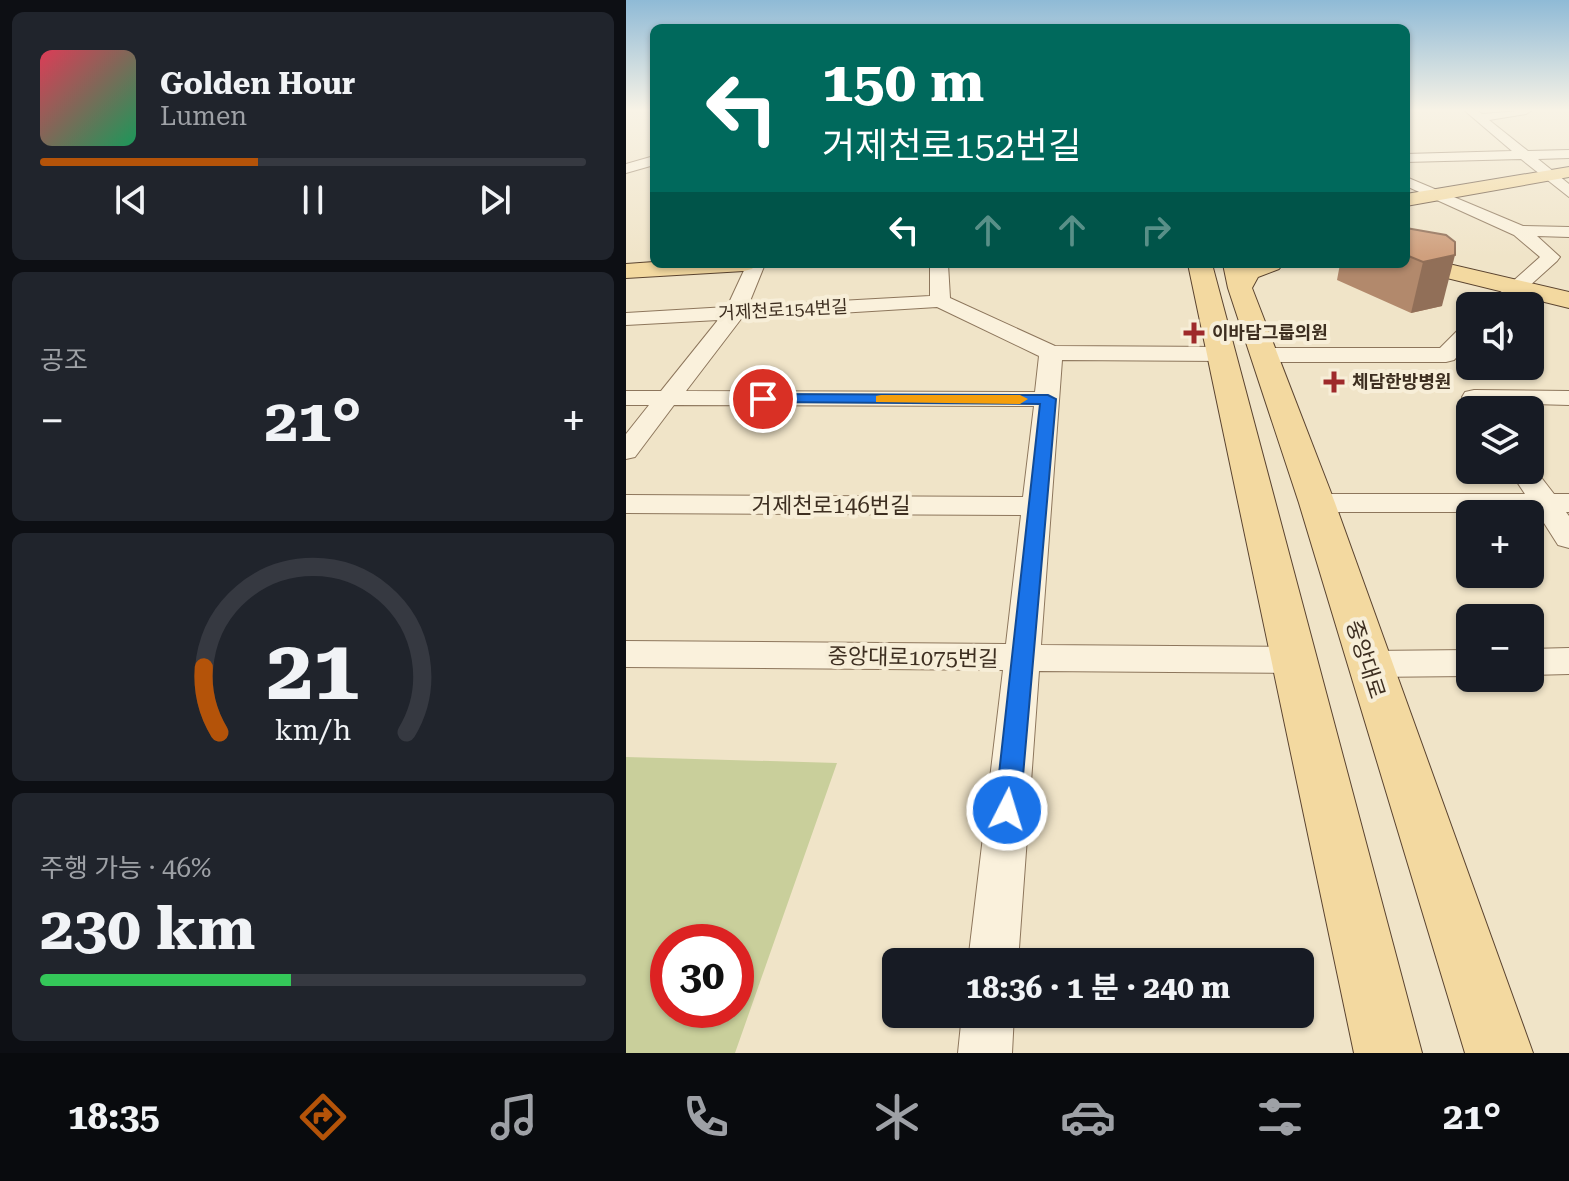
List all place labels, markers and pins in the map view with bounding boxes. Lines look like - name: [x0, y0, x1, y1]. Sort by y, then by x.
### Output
- marker: 이바담그룹의원: [1183, 322, 1205, 344]
- place label: 이바담그룹의원: [1212, 322, 1328, 343]
- pin: [729, 365, 797, 433]
- marker: 체담한방병원: [1323, 371, 1345, 393]
- place label: 체담한방병원: [1352, 371, 1451, 392]

